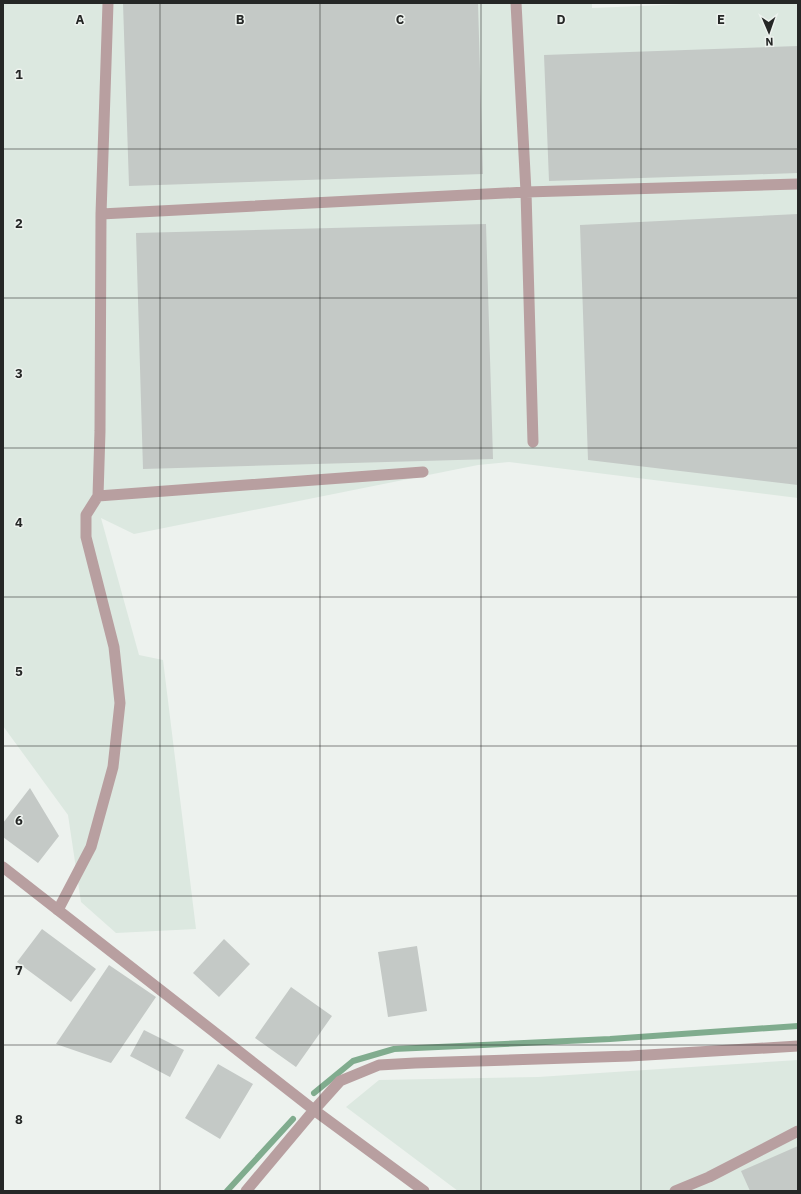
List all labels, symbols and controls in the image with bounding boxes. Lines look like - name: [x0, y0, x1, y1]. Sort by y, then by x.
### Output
- text: A: [76, 11, 85, 28]
- text: B: [236, 11, 245, 28]
- text: C: [396, 11, 405, 28]
- text: D: [556, 11, 566, 28]
- text: E: [717, 11, 725, 28]
- north arrow: [749, 12, 789, 52]
- text: N: [765, 35, 774, 49]
- text: 1: [15, 66, 23, 83]
- text: 2: [15, 215, 23, 232]
- text: 3: [15, 365, 23, 382]
- text: 4: [15, 514, 23, 531]
- text: 5: [15, 663, 23, 680]
- text: 6: [15, 812, 23, 829]
- text: 7: [15, 962, 23, 979]
- text: 8: [15, 1111, 23, 1128]

